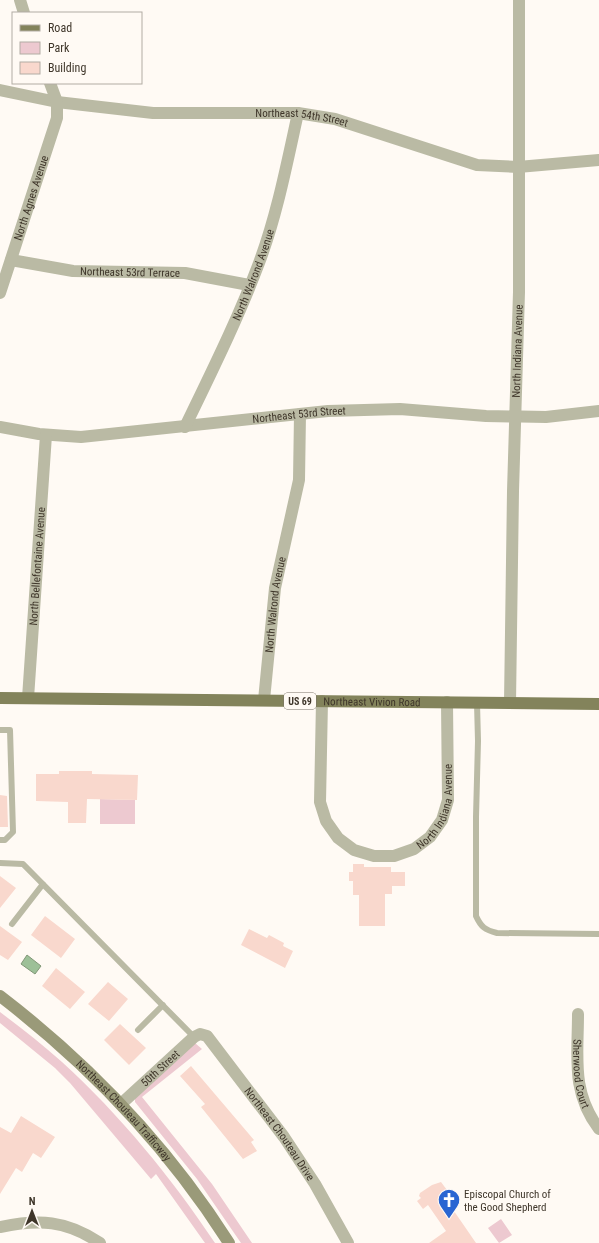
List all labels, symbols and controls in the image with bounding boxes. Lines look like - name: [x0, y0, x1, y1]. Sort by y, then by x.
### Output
- legend: [12, 12, 142, 84]
- text: Road: [48, 21, 72, 35]
- text: Park: [48, 41, 70, 55]
- text: Building: [48, 61, 86, 75]
- street label: Northeast 54th Street: [255, 107, 350, 129]
- street label: North Agnes Avenue: [11, 154, 51, 242]
- street label: North Walrond Avenue: [230, 227, 276, 322]
- street label: Northeast 53rd Terrace: [80, 265, 180, 279]
- street label: North Indiana Avenue: [509, 304, 525, 398]
- street label: Northeast 53rd Street: [252, 404, 346, 425]
- street label: North Bellefontaine Avenue: [26, 507, 48, 626]
- street label: North Walrond Avenue: [262, 555, 288, 653]
- road number: US 69: [284, 693, 316, 709]
- street label: Northeast Vivion Road: [323, 695, 421, 709]
- street label: North Indiana Avenue: [414, 764, 455, 851]
- street label: Sherwood Court: [571, 1039, 592, 1110]
- street label: 50th Street: [138, 1047, 182, 1089]
- street label: Northeast Chouteau Trafficway: [74, 1057, 174, 1164]
- street label: Northeast Chouteau Drive: [242, 1085, 317, 1183]
- church icon: Episcopal Church of the Good Shepherd: [436, 1187, 462, 1220]
- place label: Episcopal Church of the Good Shepherd: [464, 1188, 551, 1214]
- north arrow: [12, 1191, 52, 1231]
- text: N: [29, 1195, 36, 1208]

